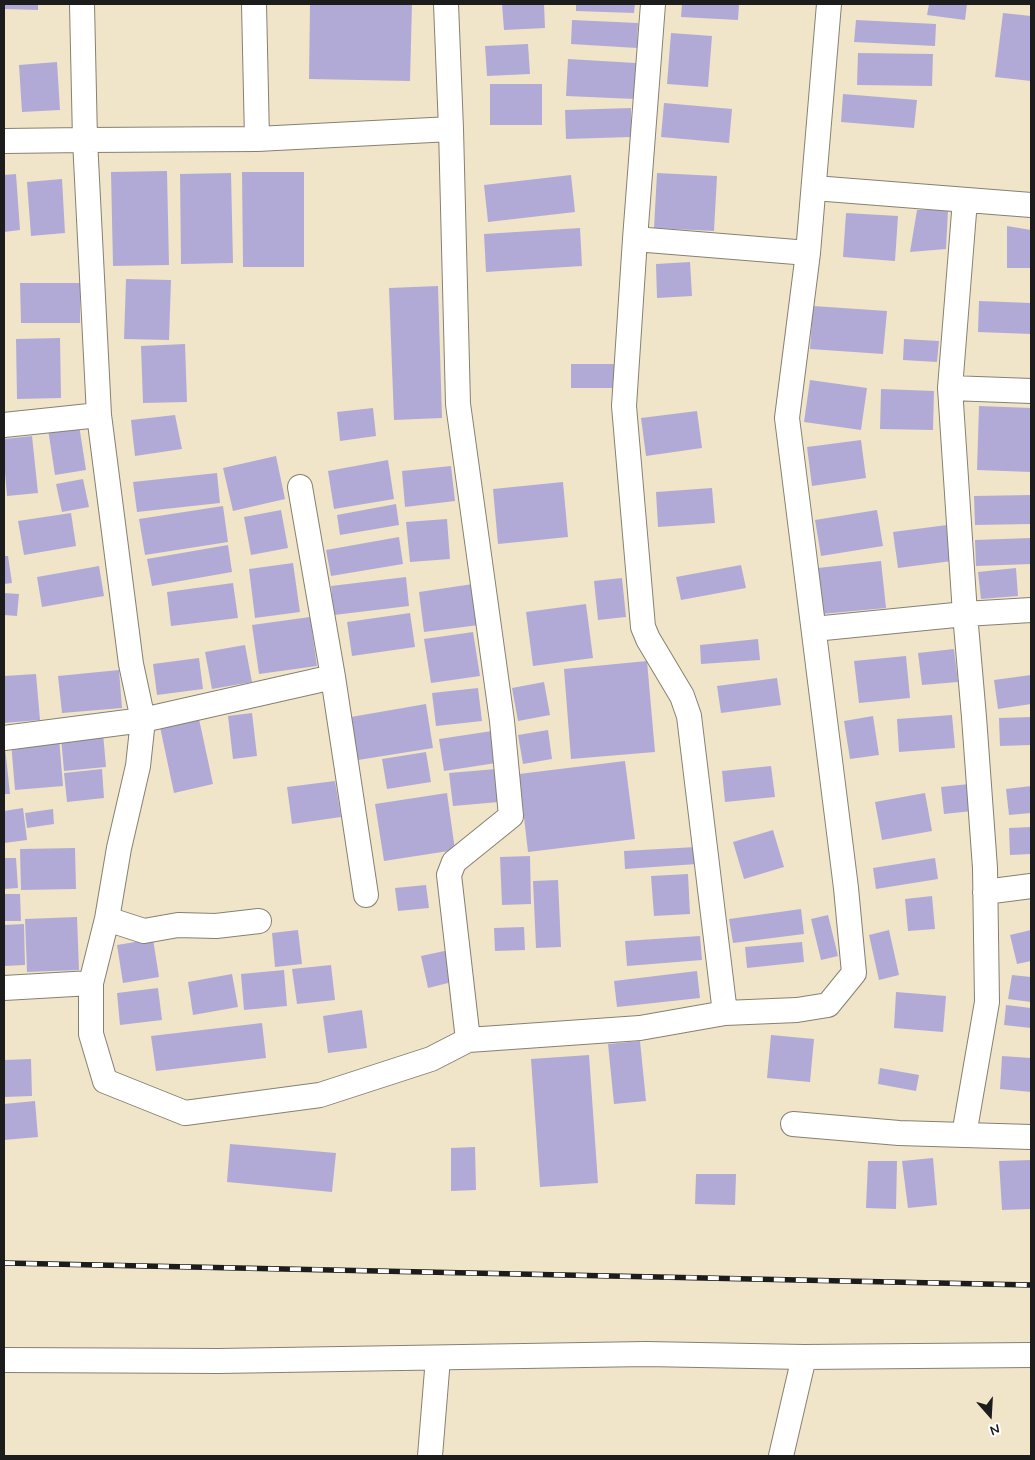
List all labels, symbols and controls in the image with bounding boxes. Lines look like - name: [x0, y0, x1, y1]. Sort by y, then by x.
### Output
- north arrow: [965, 1390, 1015, 1440]
- text: N: [988, 1419, 1002, 1439]

